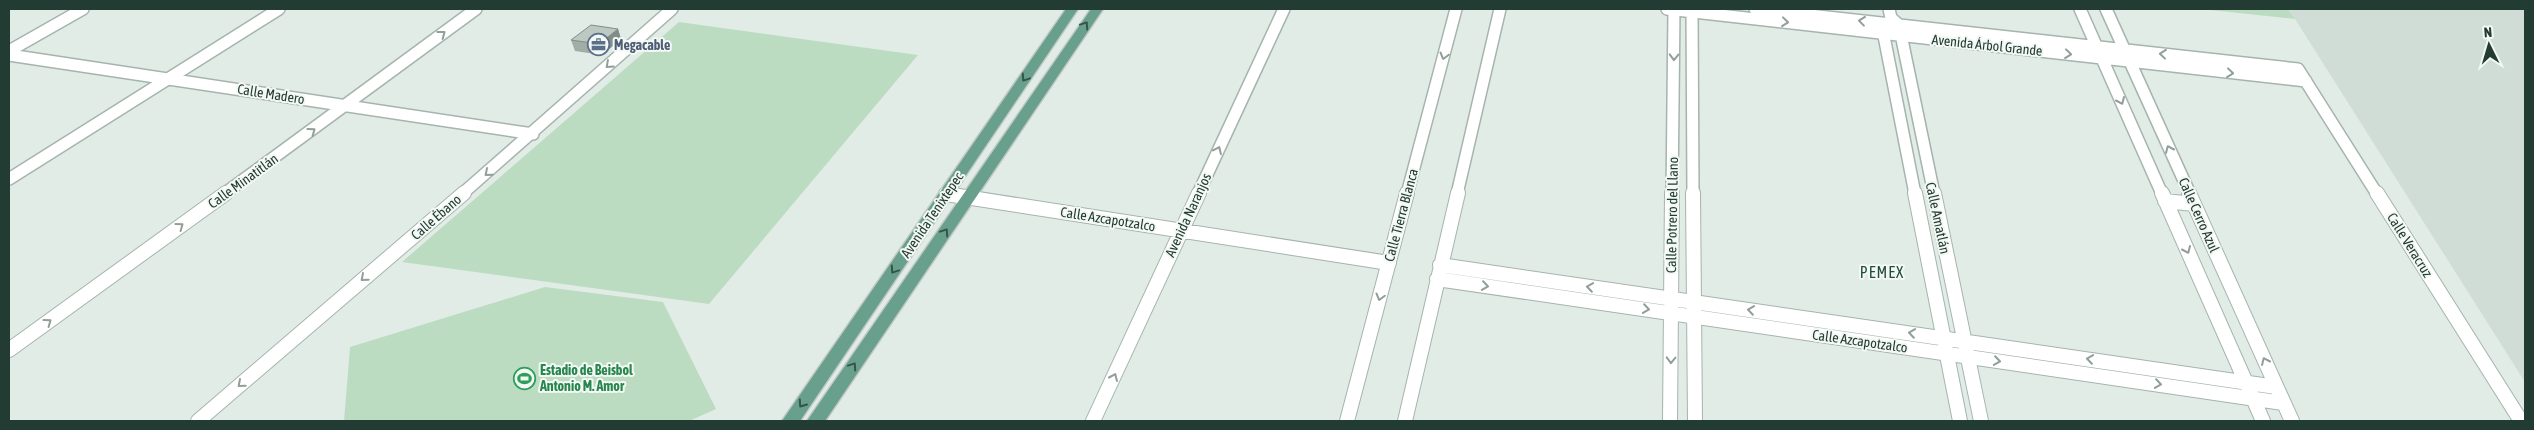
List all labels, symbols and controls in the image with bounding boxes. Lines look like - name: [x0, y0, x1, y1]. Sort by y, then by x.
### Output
- one-way arrow: [1781, 16, 1789, 27]
- one-way arrow: [1858, 16, 1866, 27]
- north arrow: [2464, 20, 2514, 70]
- one-way arrow: [1079, 22, 1088, 31]
- text: N: [2483, 24, 2493, 40]
- one-way arrow: [436, 31, 446, 40]
- street label: Avenida Árbol Grande: [1931, 31, 2043, 59]
- office icon: Megacable: [586, 33, 610, 57]
- place label: Megacable: [614, 37, 670, 53]
- one-way arrow: [2065, 48, 2073, 59]
- one-way arrow: [2158, 49, 2166, 60]
- one-way arrow: [1439, 51, 1450, 60]
- one-way arrow: [1669, 54, 1679, 62]
- one-way arrow: [606, 59, 615, 68]
- one-way arrow: [2226, 67, 2234, 78]
- one-way arrow: [1022, 72, 1031, 82]
- street label: Calle Madero: [236, 81, 306, 107]
- one-way arrow: [2115, 96, 2126, 105]
- one-way arrow: [306, 128, 315, 137]
- one-way arrow: [2165, 145, 2176, 154]
- one-way arrow: [1212, 146, 1222, 155]
- street label: Calle Minatitlán: [205, 150, 281, 212]
- street label: Calle Potrero del Llano: [1663, 157, 1681, 273]
- one-way arrow: [484, 167, 493, 176]
- street label: Calle Tierra Blanca: [1381, 167, 1421, 263]
- street label: Avenida Tenixtepec: [898, 169, 967, 261]
- street label: Avenida Naranjos: [1162, 171, 1214, 259]
- street label: Calle Cerro Azul: [2175, 175, 2223, 255]
- street label: Calle Amatlán: [1923, 181, 1953, 255]
- street label: Calle Ébano: [408, 191, 464, 243]
- street label: Calle Azcapotzalco: [1059, 204, 1157, 234]
- street label: Calle Veracruz: [2384, 210, 2436, 280]
- one-way arrow: [174, 223, 184, 232]
- one-way arrow: [939, 228, 948, 238]
- one-way arrow: [2181, 245, 2192, 254]
- district label: PEMEX: [1860, 263, 1904, 281]
- one-way arrow: [891, 264, 900, 274]
- one-way arrow: [361, 273, 370, 282]
- one-way arrow: [1481, 280, 1489, 291]
- one-way arrow: [1586, 282, 1594, 293]
- one-way arrow: [1375, 293, 1385, 301]
- one-way arrow: [1641, 304, 1650, 314]
- one-way arrow: [1747, 305, 1755, 316]
- one-way arrow: [42, 319, 51, 327]
- street label: Calle Azcapotzalco: [1811, 326, 1909, 356]
- one-way arrow: [1907, 329, 1916, 339]
- one-way arrow: [2086, 354, 2094, 365]
- one-way arrow: [1993, 355, 2001, 365]
- one-way arrow: [1666, 356, 1676, 364]
- one-way arrow: [2260, 357, 2271, 366]
- place label: Estadio de Beisbol Antonio M. Amor: [539, 362, 633, 394]
- one-way arrow: [847, 363, 856, 372]
- sports icon: Estadio de Beisbol Antonio M. Amor: [512, 366, 536, 390]
- one-way arrow: [1107, 373, 1118, 382]
- one-way arrow: [238, 378, 247, 387]
- one-way arrow: [2154, 378, 2162, 389]
- one-way arrow: [799, 398, 808, 408]

